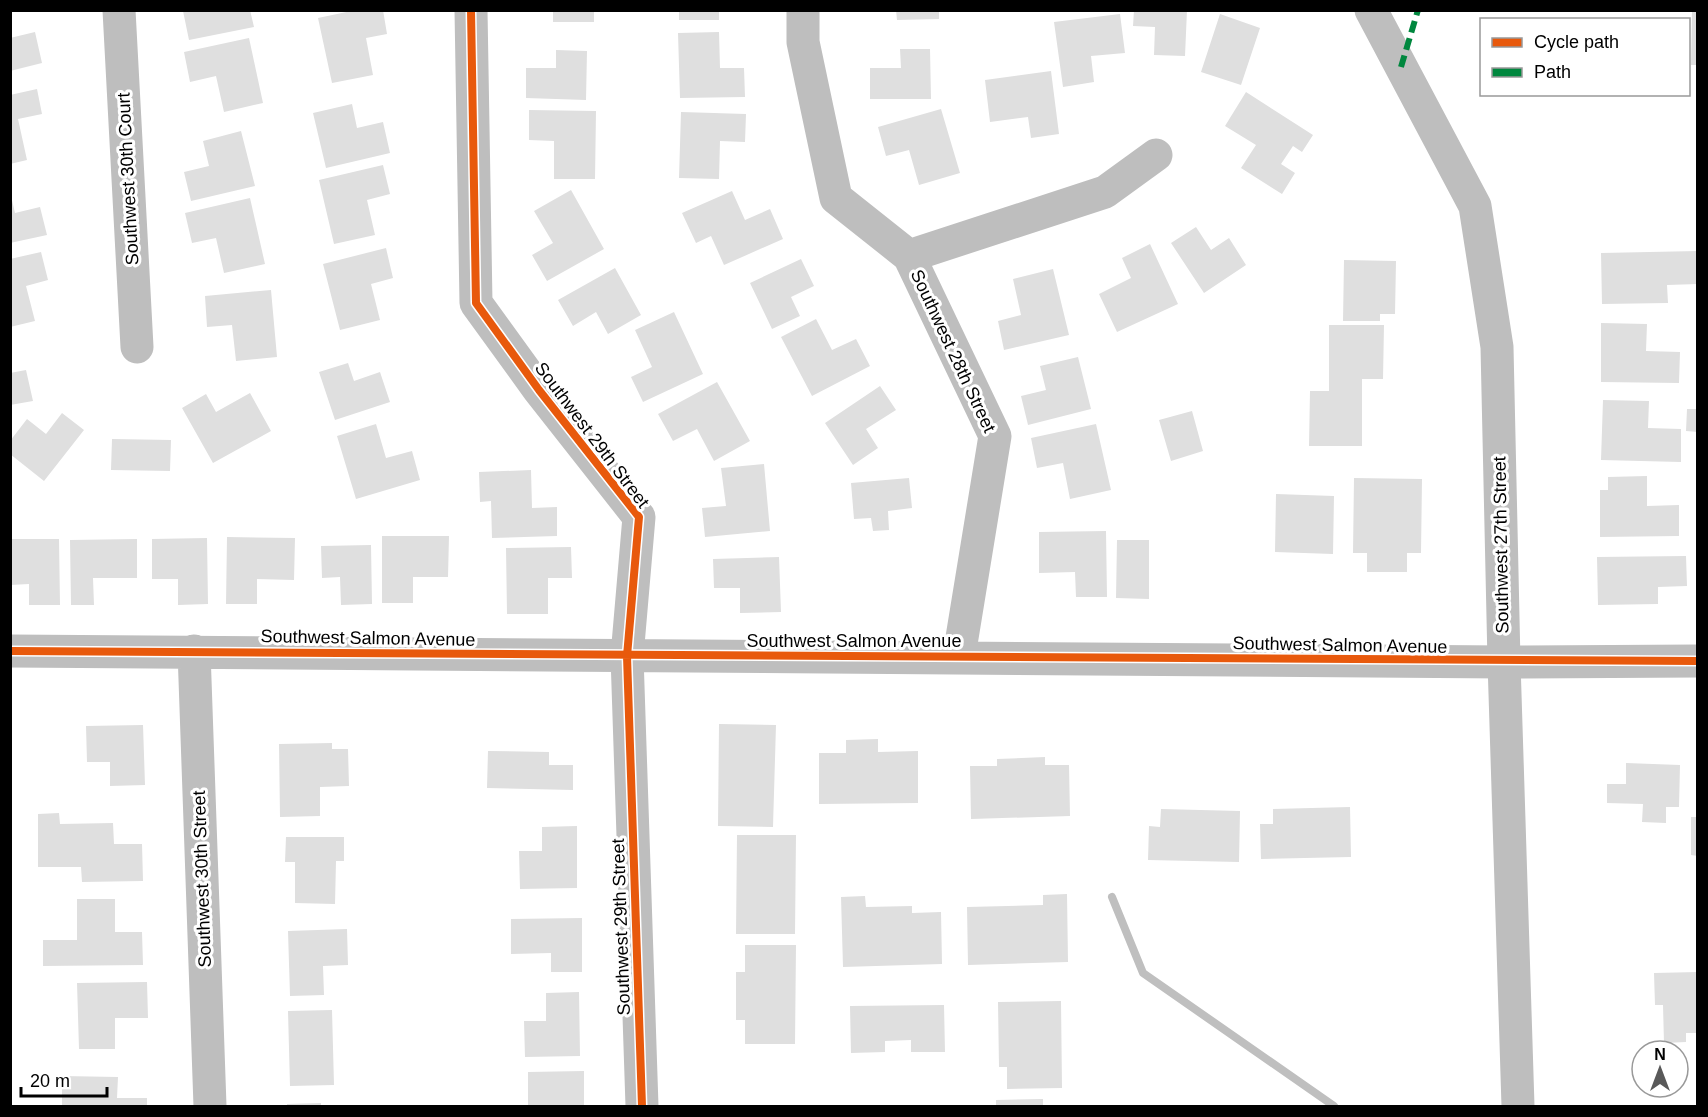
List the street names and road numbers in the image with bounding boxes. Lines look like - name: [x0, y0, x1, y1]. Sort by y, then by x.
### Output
- street label: Southwest 30th Court: [113, 92, 143, 266]
- street label: Southwest 28th Street: [907, 267, 999, 435]
- street label: Southwest 29th Street: [531, 358, 653, 512]
- street label: Southwest 27th Street: [1489, 456, 1513, 634]
- street label: Southwest Salmon Avenue: [260, 626, 476, 650]
- street label: Southwest Salmon Avenue: [747, 631, 961, 651]
- street label: Southwest Salmon Avenue: [1232, 633, 1448, 657]
- street label: Southwest 30th Street: [189, 790, 215, 968]
- street label: Southwest 29th Street: [608, 838, 634, 1016]

